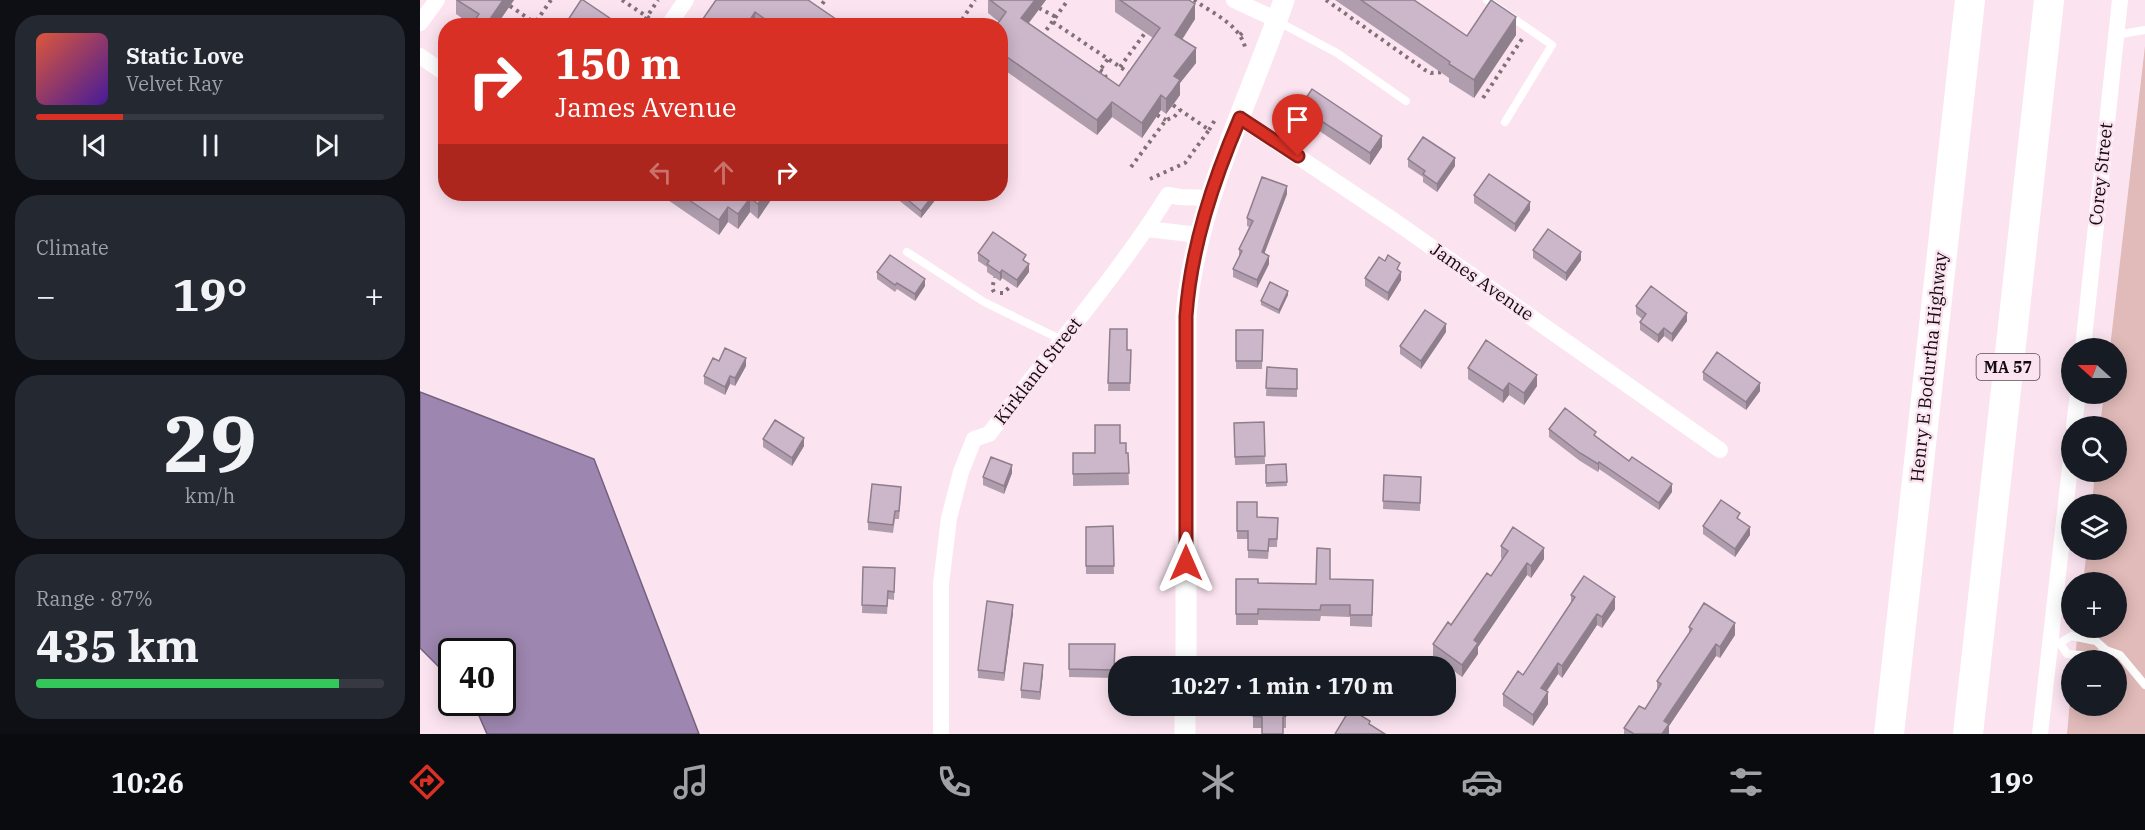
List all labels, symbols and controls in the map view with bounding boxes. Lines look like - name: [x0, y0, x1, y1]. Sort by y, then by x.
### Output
- text: 150 m: [555, 36, 681, 91]
- text: Static Love: [126, 41, 244, 70]
- icon: right: [456, 42, 534, 120]
- text: Velvet Ray: [126, 70, 223, 97]
- text: James Avenue: [555, 89, 737, 124]
- pin: [1272, 94, 1323, 156]
- icon: arrive: [1281, 103, 1314, 136]
- street label: Corey Street: [2084, 121, 2117, 227]
- icon: previous: [78, 129, 111, 162]
- icon: pause: [194, 129, 227, 162]
- icon: next: [310, 129, 343, 162]
- icon: left: [644, 156, 677, 189]
- icon: ahead: [707, 156, 740, 189]
- icon: right: [770, 156, 803, 189]
- text: Climate: [36, 234, 109, 261]
- street label: James Avenue: [1426, 237, 1538, 326]
- street label: Henry E Bodurtha Highway: [1905, 250, 1952, 483]
- text: 19°: [172, 265, 248, 323]
- text: −: [36, 274, 56, 317]
- text: +: [364, 274, 384, 317]
- street label: Kirkland Street: [989, 313, 1086, 429]
- north arrow: [2061, 338, 2127, 404]
- map controls: [2061, 338, 2127, 716]
- road number: MA 57: [1976, 354, 2040, 380]
- text: 29: [163, 392, 257, 493]
- button: search: [2061, 416, 2127, 482]
- text: km/h: [185, 482, 235, 509]
- button: layers: [2061, 494, 2127, 560]
- position arrow: [1154, 531, 1218, 595]
- button: +: [2061, 572, 2127, 638]
- text: Range · 87%: [36, 585, 153, 612]
- text: 435 km: [36, 616, 199, 674]
- speed limit sign: 40: [438, 638, 516, 716]
- button: −: [2061, 650, 2127, 716]
- text: 10:27 · 1 min · 170 m: [1170, 671, 1394, 700]
- icon: directions: [406, 761, 448, 803]
- icon: music: [670, 761, 712, 803]
- icon: phone: [933, 761, 975, 803]
- icon: climate: [1197, 761, 1239, 803]
- icon: car: [1461, 761, 1503, 803]
- icon: filters: [1725, 761, 1767, 803]
- text: 10:26: [111, 765, 184, 800]
- text: 19°: [1989, 765, 2034, 800]

